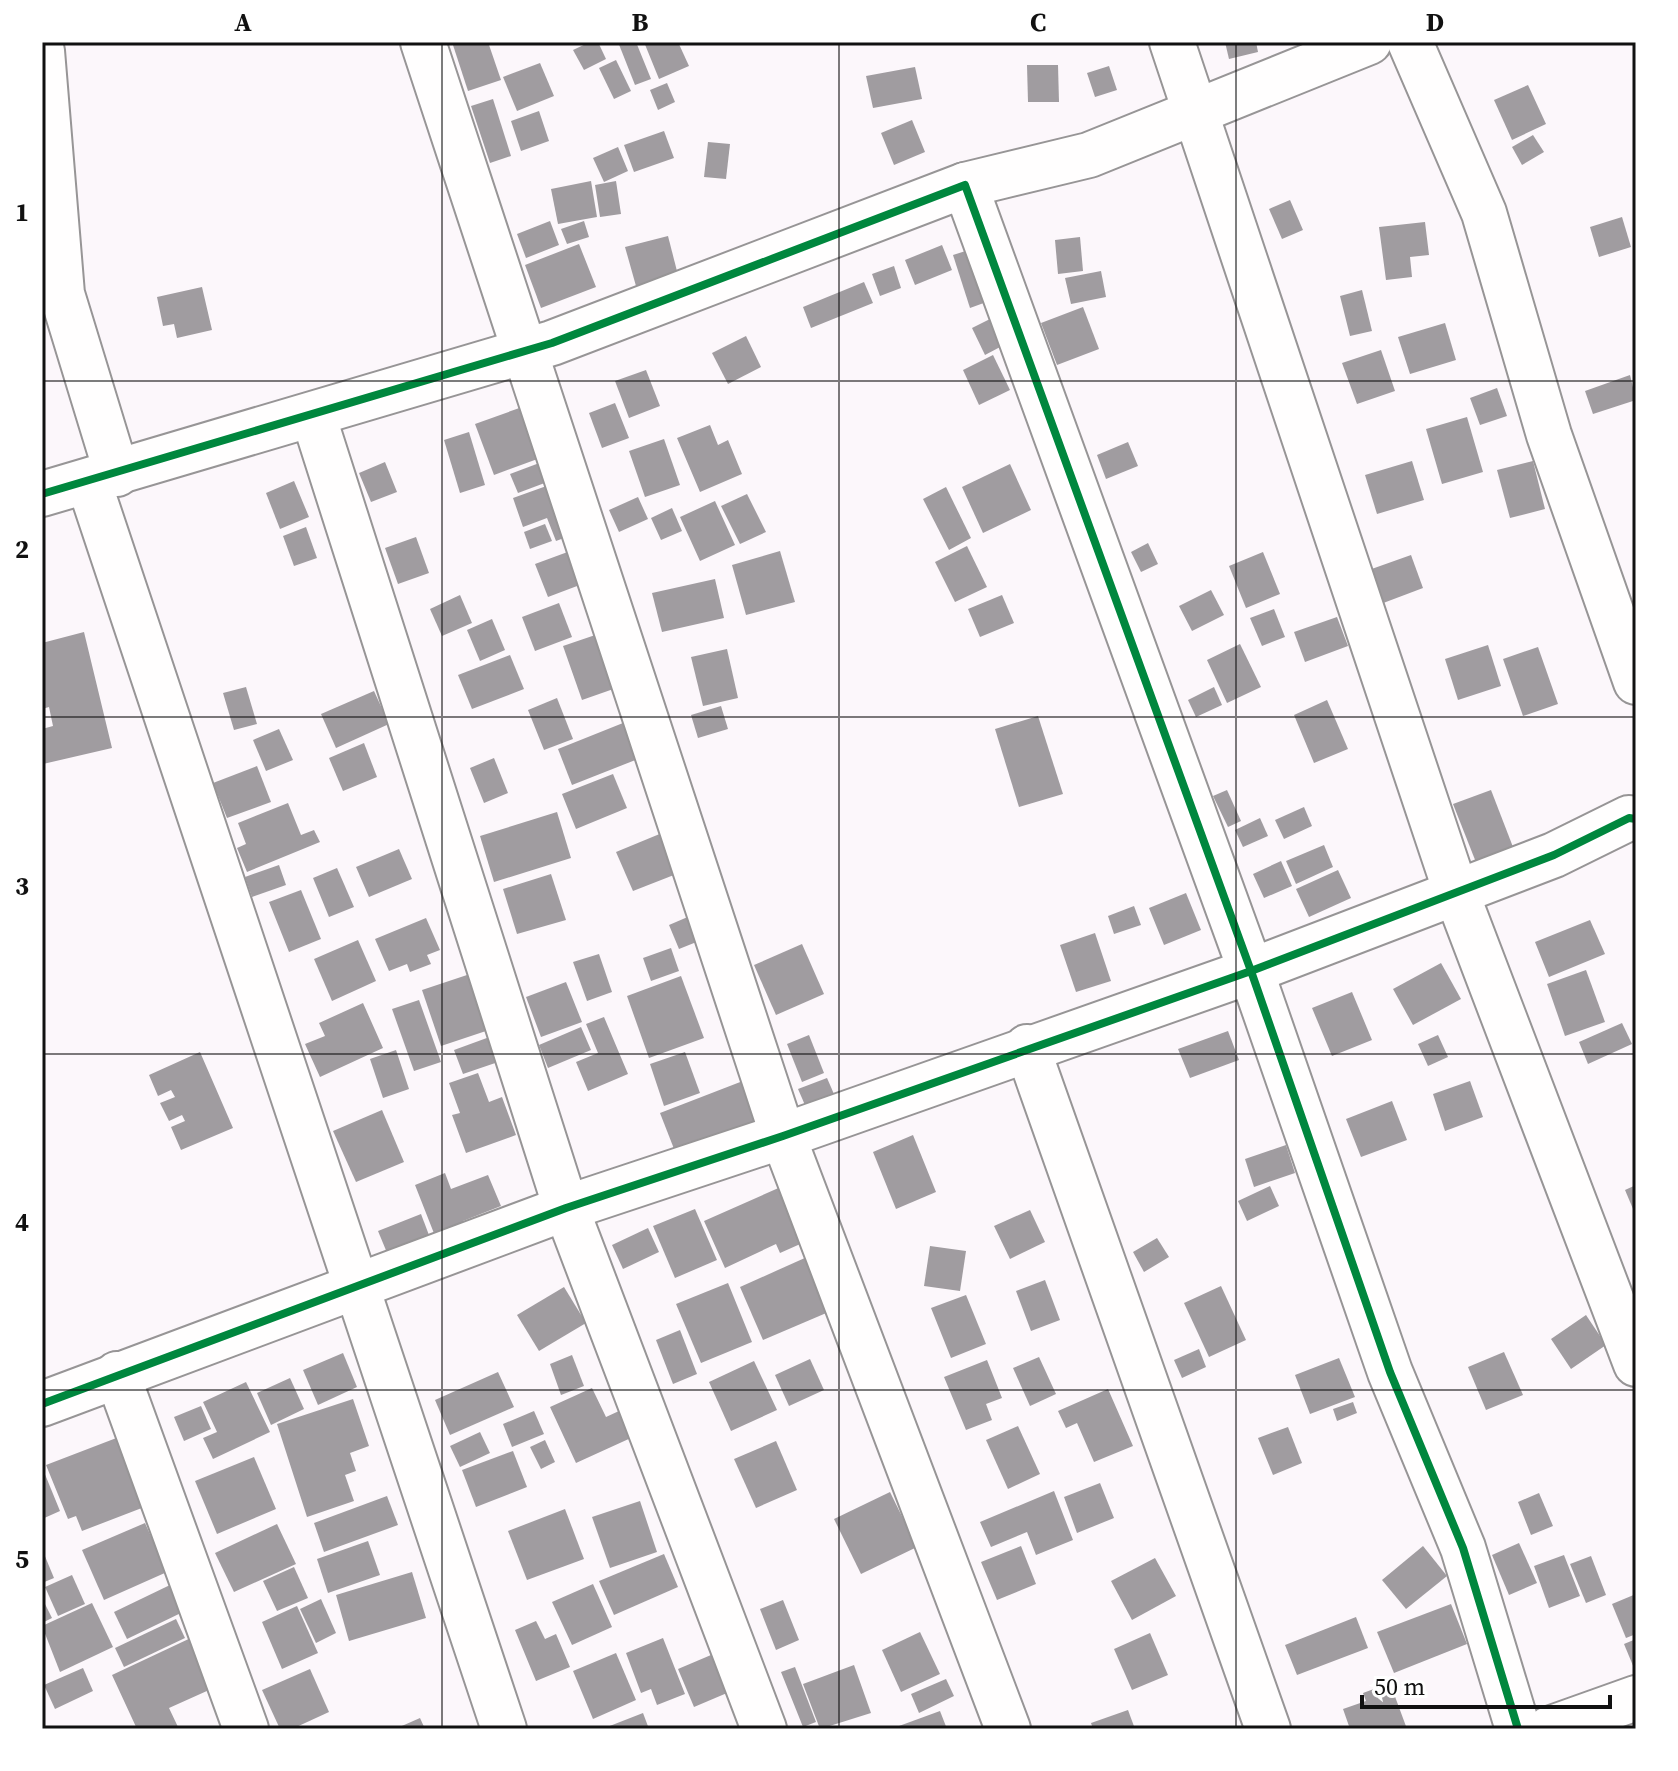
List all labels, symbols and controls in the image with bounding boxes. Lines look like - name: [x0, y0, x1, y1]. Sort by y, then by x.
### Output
- text: A: [234, 4, 252, 40]
- text: B: [632, 4, 649, 40]
- text: C: [1030, 4, 1046, 40]
- text: D: [1426, 4, 1444, 40]
- text: 1: [15, 194, 29, 230]
- text: 2: [15, 531, 29, 567]
- text: 3: [15, 868, 29, 904]
- text: 4: [15, 1204, 29, 1240]
- text: 5: [15, 1541, 29, 1577]
- scale bar: [1362, 1659, 1610, 1709]
- text: 50 m: [1374, 1670, 1425, 1703]

